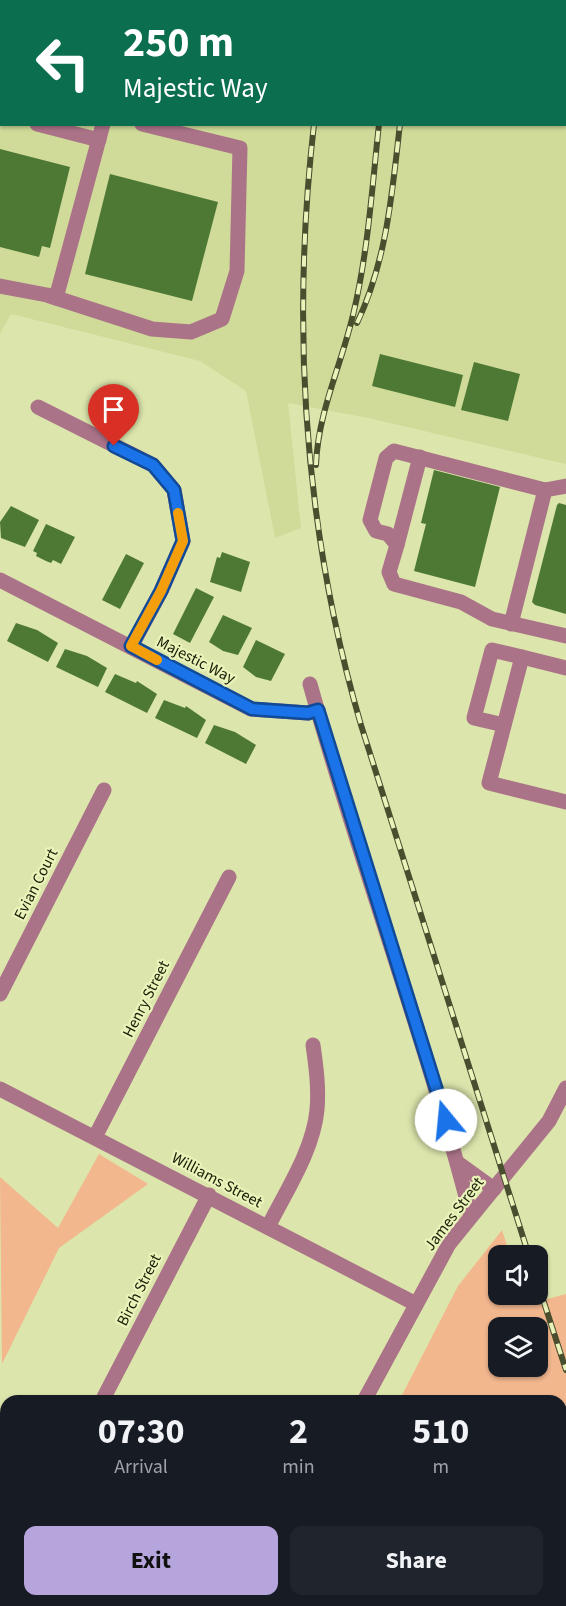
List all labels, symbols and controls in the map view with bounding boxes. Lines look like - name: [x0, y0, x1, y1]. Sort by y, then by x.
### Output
- text: 250 m: [123, 13, 234, 73]
- icon: left: [24, 24, 102, 102]
- text: Majestic Way: [123, 69, 268, 108]
- pin: [88, 384, 139, 446]
- icon: arrive: [97, 393, 130, 426]
- street label: Majestic Way: [153, 631, 240, 689]
- street label: Evian Court: [9, 844, 64, 923]
- street label: Henry Street: [117, 956, 175, 1041]
- position arrow: [414, 1088, 478, 1152]
- street label: Williams Street: [168, 1147, 267, 1213]
- street label: James Street: [419, 1172, 489, 1255]
- map controls: [488, 1245, 548, 1377]
- button: sound: [488, 1245, 548, 1305]
- street label: Birch Street: [111, 1250, 167, 1330]
- button: layers: [488, 1317, 548, 1377]
- text: 07:30: [98, 1406, 185, 1457]
- text: 2: [289, 1406, 308, 1457]
- text: 510: [412, 1406, 469, 1457]
- text: Arrival: [114, 1453, 168, 1481]
- text: min: [282, 1453, 315, 1481]
- text: m: [432, 1453, 449, 1481]
- button: Exit: [24, 1526, 278, 1595]
- button: Share: [290, 1526, 543, 1595]

